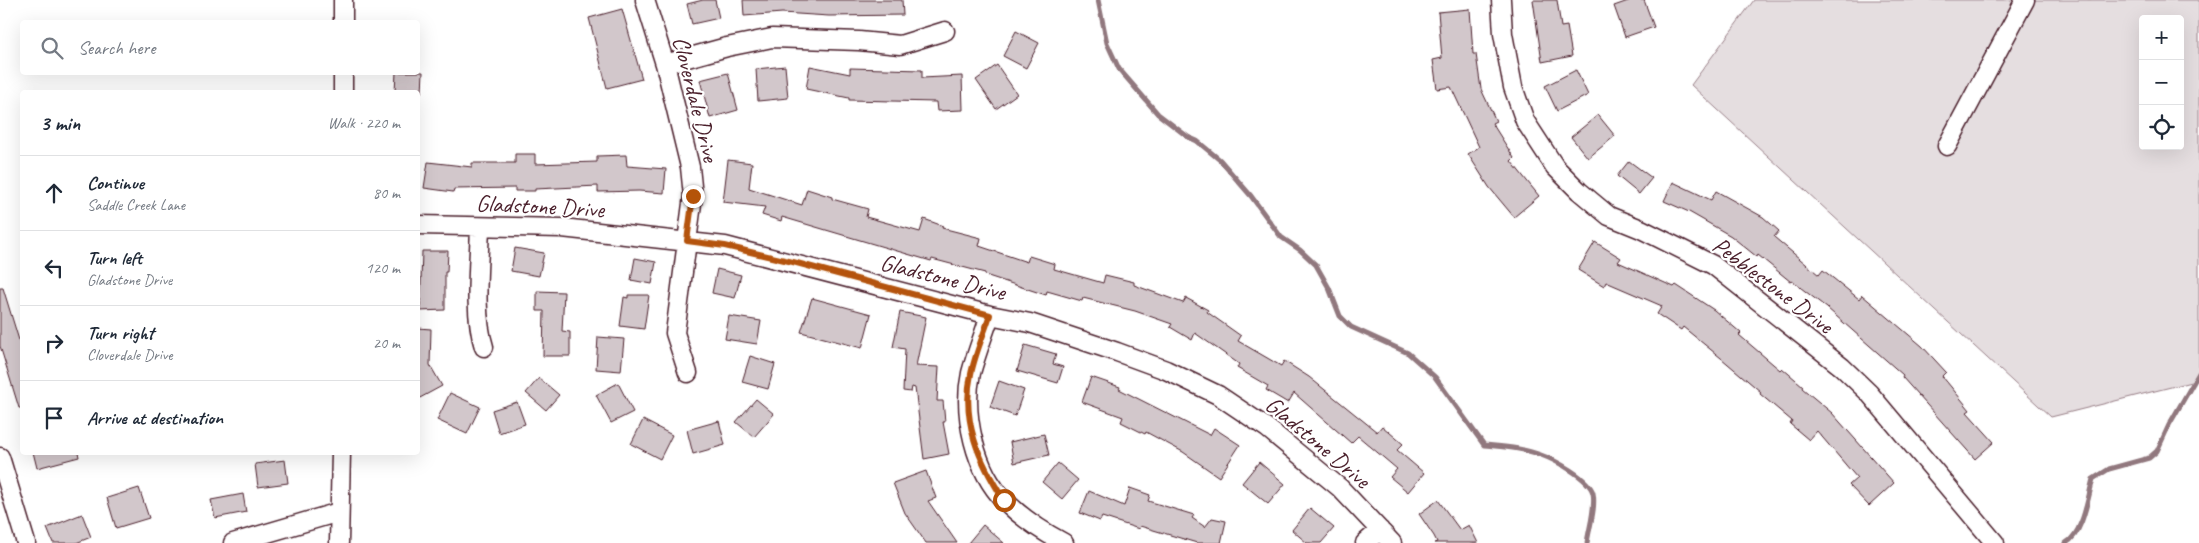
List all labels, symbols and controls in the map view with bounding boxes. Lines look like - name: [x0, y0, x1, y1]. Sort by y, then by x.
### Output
- map controls: [2139, 15, 2184, 150]
- button: +: [2139, 15, 2184, 60]
- search box: [20, 20, 420, 75]
- street label: Cloverdale Drive: [666, 33, 727, 167]
- icon: search: [38, 34, 66, 62]
- text: Search here: [78, 36, 155, 60]
- button: −: [2139, 60, 2184, 105]
- button: locate: [2139, 105, 2184, 150]
- text: 3 min: [40, 110, 80, 136]
- text: Walk · 220 m: [328, 113, 400, 133]
- text: Continue: [87, 171, 144, 195]
- icon: ahead: [40, 179, 68, 207]
- text: 80 m: [373, 183, 400, 203]
- route end: [682, 185, 705, 208]
- street label: Gladstone Drive: [475, 188, 607, 224]
- text: Saddle Creek Lane: [87, 195, 185, 215]
- street label: Pebblestone Drive: [1707, 230, 1841, 341]
- text: Turn left: [87, 246, 142, 270]
- street label: Gladstone Drive: [877, 247, 1011, 308]
- icon: left: [40, 254, 68, 282]
- text: 120 m: [366, 258, 400, 278]
- text: Gladstone Drive: [87, 270, 172, 290]
- text: Turn right: [87, 321, 154, 345]
- icon: right: [40, 329, 68, 357]
- text: 20 m: [373, 333, 400, 353]
- text: Cloverdale Drive: [87, 345, 172, 365]
- street label: Gladstone Drive: [1259, 389, 1378, 496]
- icon: arrive: [40, 404, 68, 432]
- text: Arrive at destination: [87, 406, 223, 430]
- route start: [993, 489, 1016, 512]

